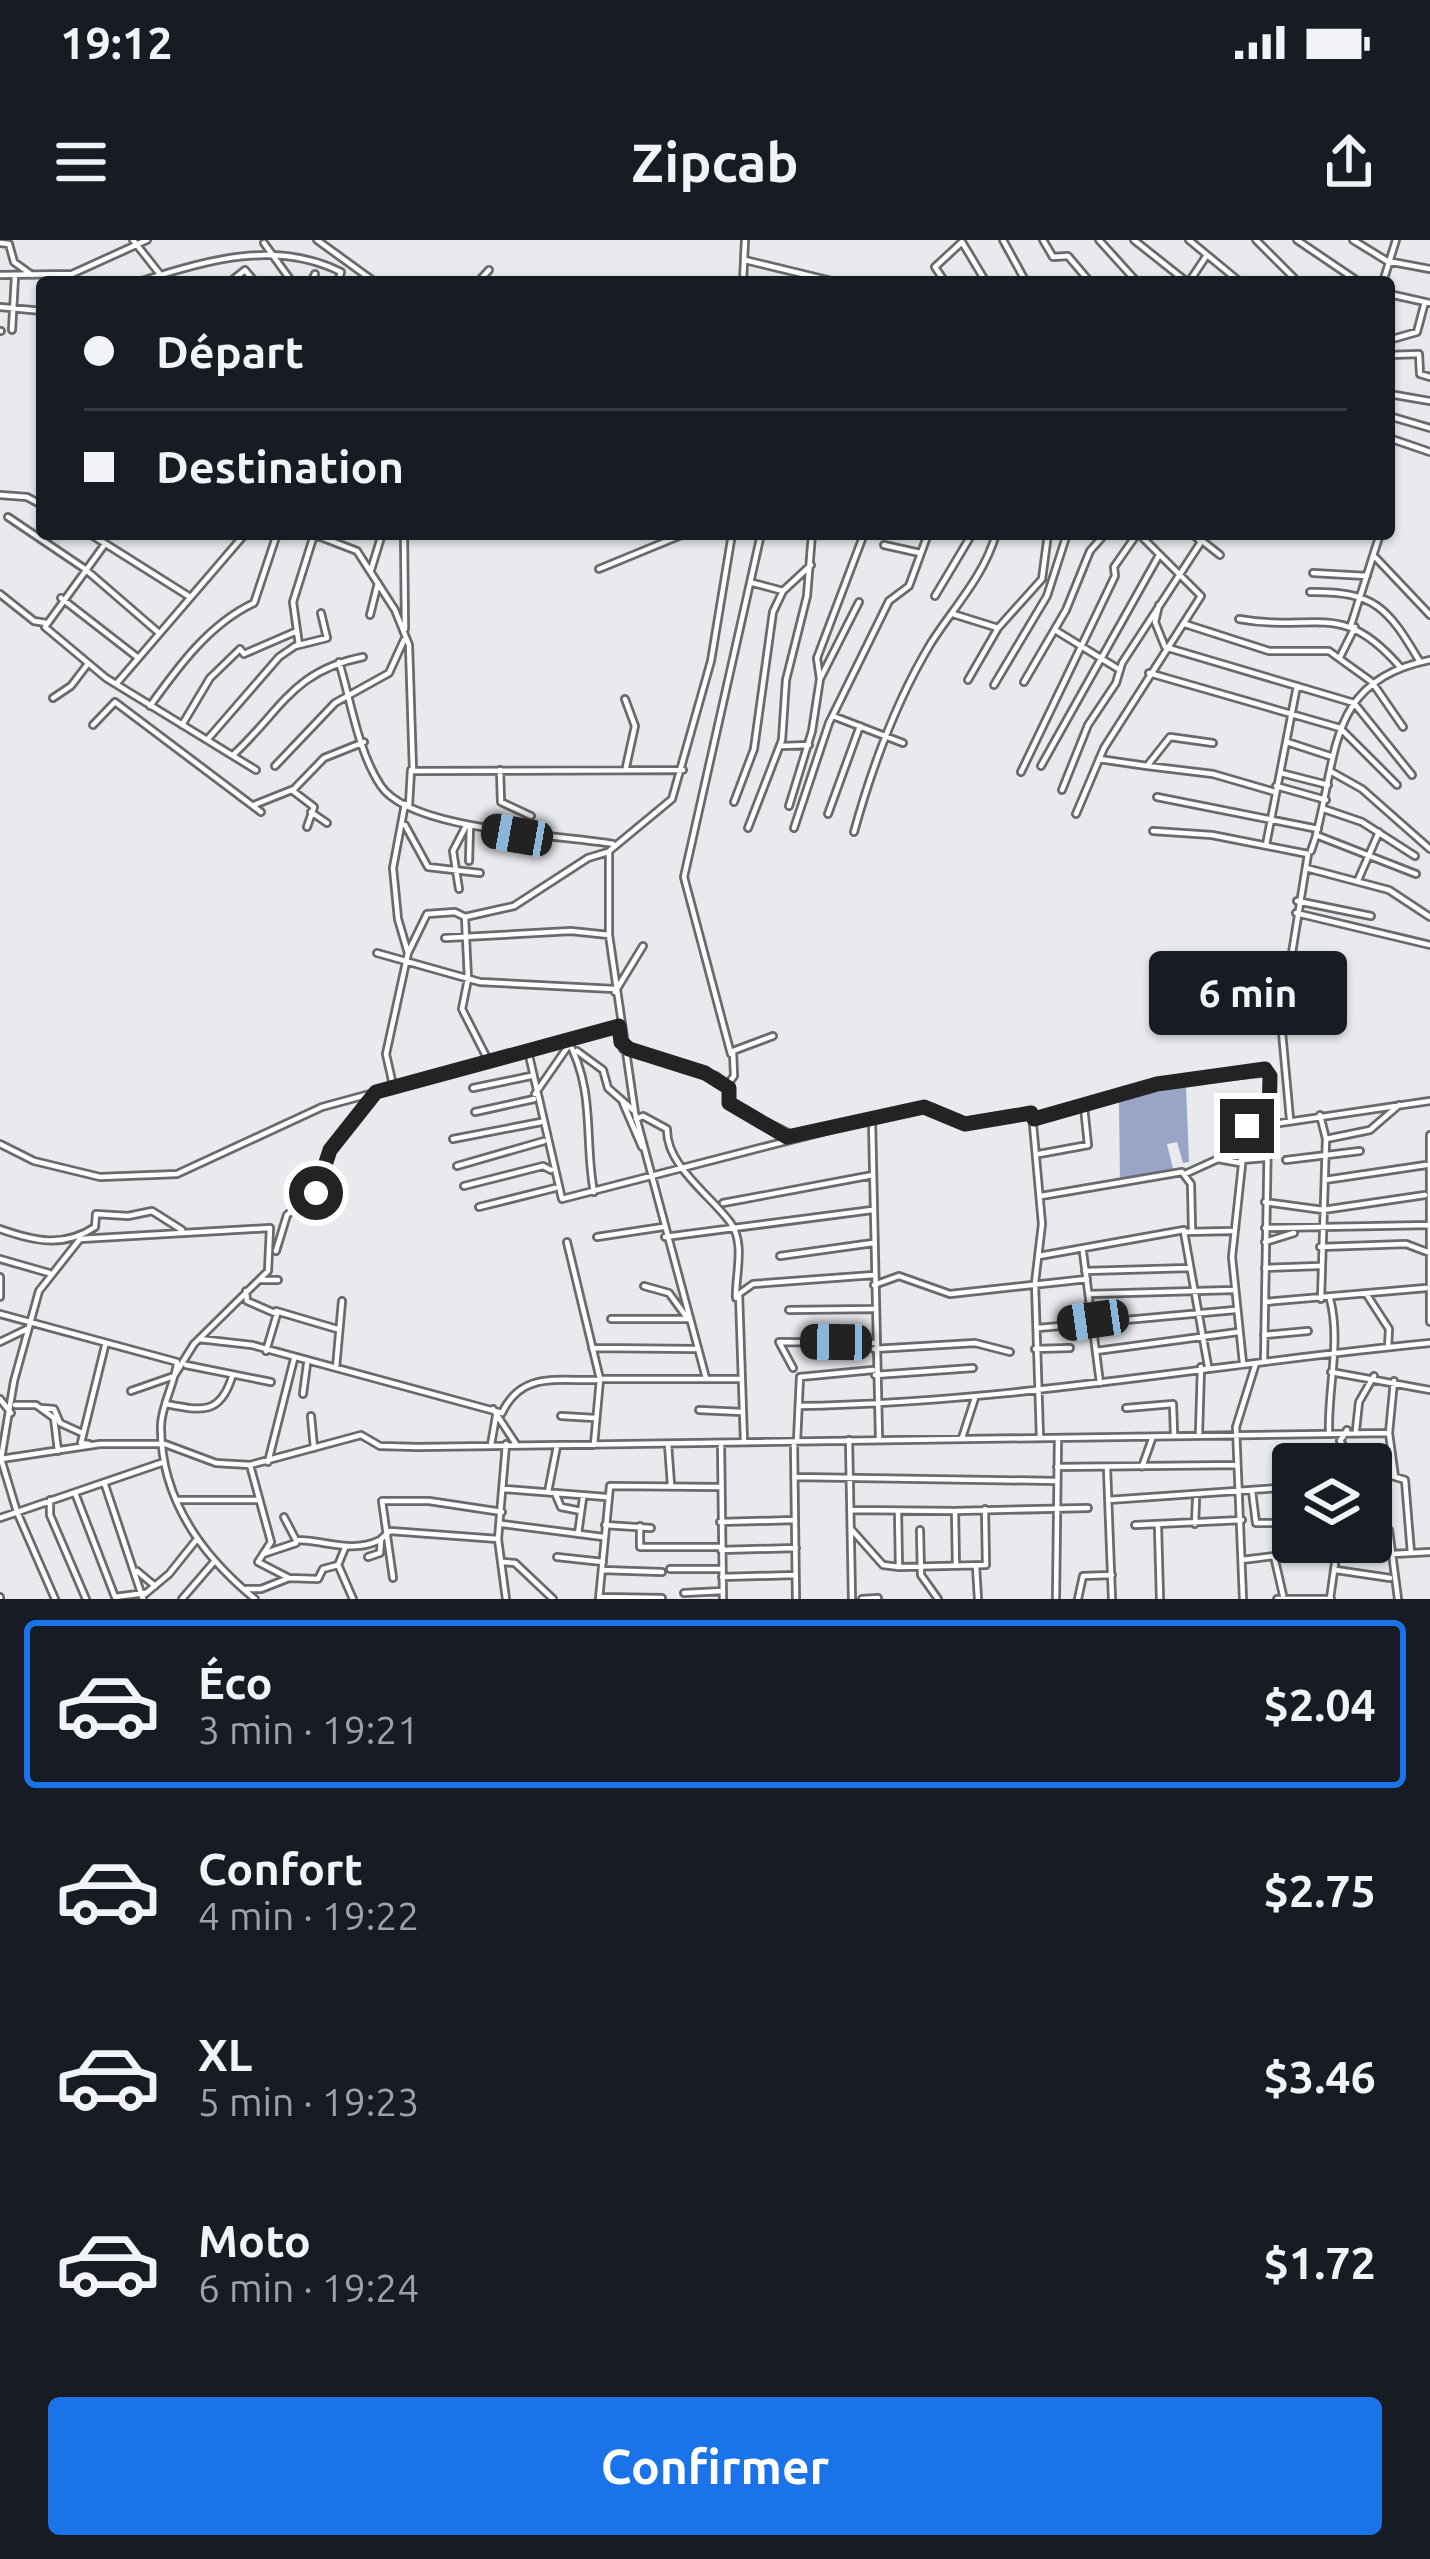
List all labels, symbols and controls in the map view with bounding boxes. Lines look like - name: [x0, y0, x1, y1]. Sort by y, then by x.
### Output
- text: 19:12: [60, 17, 173, 68]
- icon: menu: [48, 129, 114, 195]
- icon: share: [1316, 129, 1382, 195]
- text: Zipcab: [631, 132, 799, 192]
- text: Départ: [156, 326, 304, 377]
- text: Destination: [156, 441, 404, 492]
- car: [478, 811, 556, 859]
- callout: 6 min: [1148, 952, 1346, 1036]
- text: 6 min: [1199, 971, 1297, 1014]
- route end: [1220, 1099, 1274, 1153]
- route start: [289, 1166, 343, 1220]
- car: [1055, 1297, 1131, 1343]
- car: [800, 1323, 872, 1361]
- map controls: [1272, 1443, 1392, 1563]
- button: layers: [1272, 1443, 1392, 1563]
- icon: car: [54, 1650, 162, 1758]
- text: Éco: [198, 1657, 273, 1708]
- text: $2.04: [1263, 1679, 1376, 1730]
- text: 3 min · 19:21: [198, 1708, 419, 1751]
- icon: car: [54, 1836, 162, 1944]
- text: Confort: [198, 1843, 363, 1894]
- text: $2.75: [1263, 1865, 1376, 1916]
- text: 4 min · 19:22: [198, 1894, 419, 1937]
- icon: car: [54, 2022, 162, 2130]
- text: XL: [198, 2029, 252, 2080]
- text: $3.46: [1263, 2051, 1376, 2102]
- text: 5 min · 19:23: [198, 2080, 419, 2123]
- icon: car: [54, 2208, 162, 2316]
- text: Moto: [198, 2215, 311, 2266]
- text: $1.72: [1263, 2237, 1376, 2288]
- text: 6 min · 19:24: [198, 2266, 419, 2309]
- button: Confirmer: [48, 2397, 1382, 2535]

